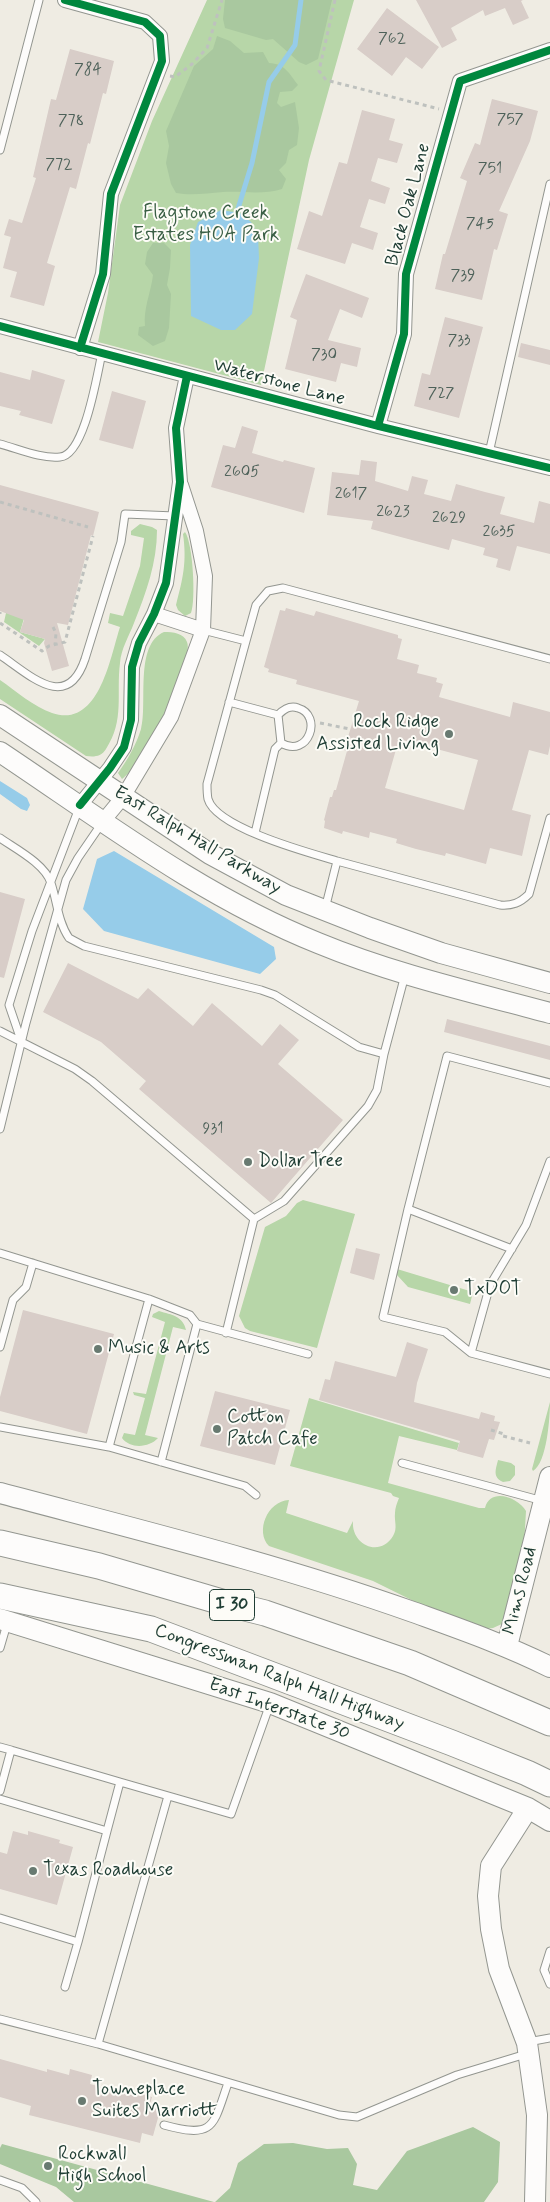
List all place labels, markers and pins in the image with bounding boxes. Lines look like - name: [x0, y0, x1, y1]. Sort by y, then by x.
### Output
- place label: Rock Ridge Assisted Living: [316, 712, 439, 756]
- marker: Rock Ridge Assisted Living: [443, 728, 455, 740]
- place label: Dollar Tree: [258, 1151, 343, 1173]
- marker: Dollar Tree: [242, 1156, 254, 1168]
- place label: TxDOT: [464, 1279, 522, 1301]
- marker: TxDOT: [448, 1284, 460, 1296]
- place label: Music & Arts: [108, 1338, 210, 1360]
- marker: Music & Arts: [92, 1343, 104, 1355]
- place label: Cotton Patch Cafe: [227, 1407, 318, 1451]
- marker: Cotton Patch Cafe: [211, 1423, 223, 1435]
- place label: Texas Roadhouse: [43, 1860, 173, 1882]
- marker: Texas Roadhouse: [27, 1865, 39, 1877]
- place label: Towneplace Suites Marriott: [92, 2079, 217, 2123]
- marker: Towneplace Suites Marriott: [76, 2095, 88, 2107]
- place label: Rockwall High School: [58, 2144, 147, 2188]
- marker: Rockwall High School: [42, 2160, 54, 2172]

